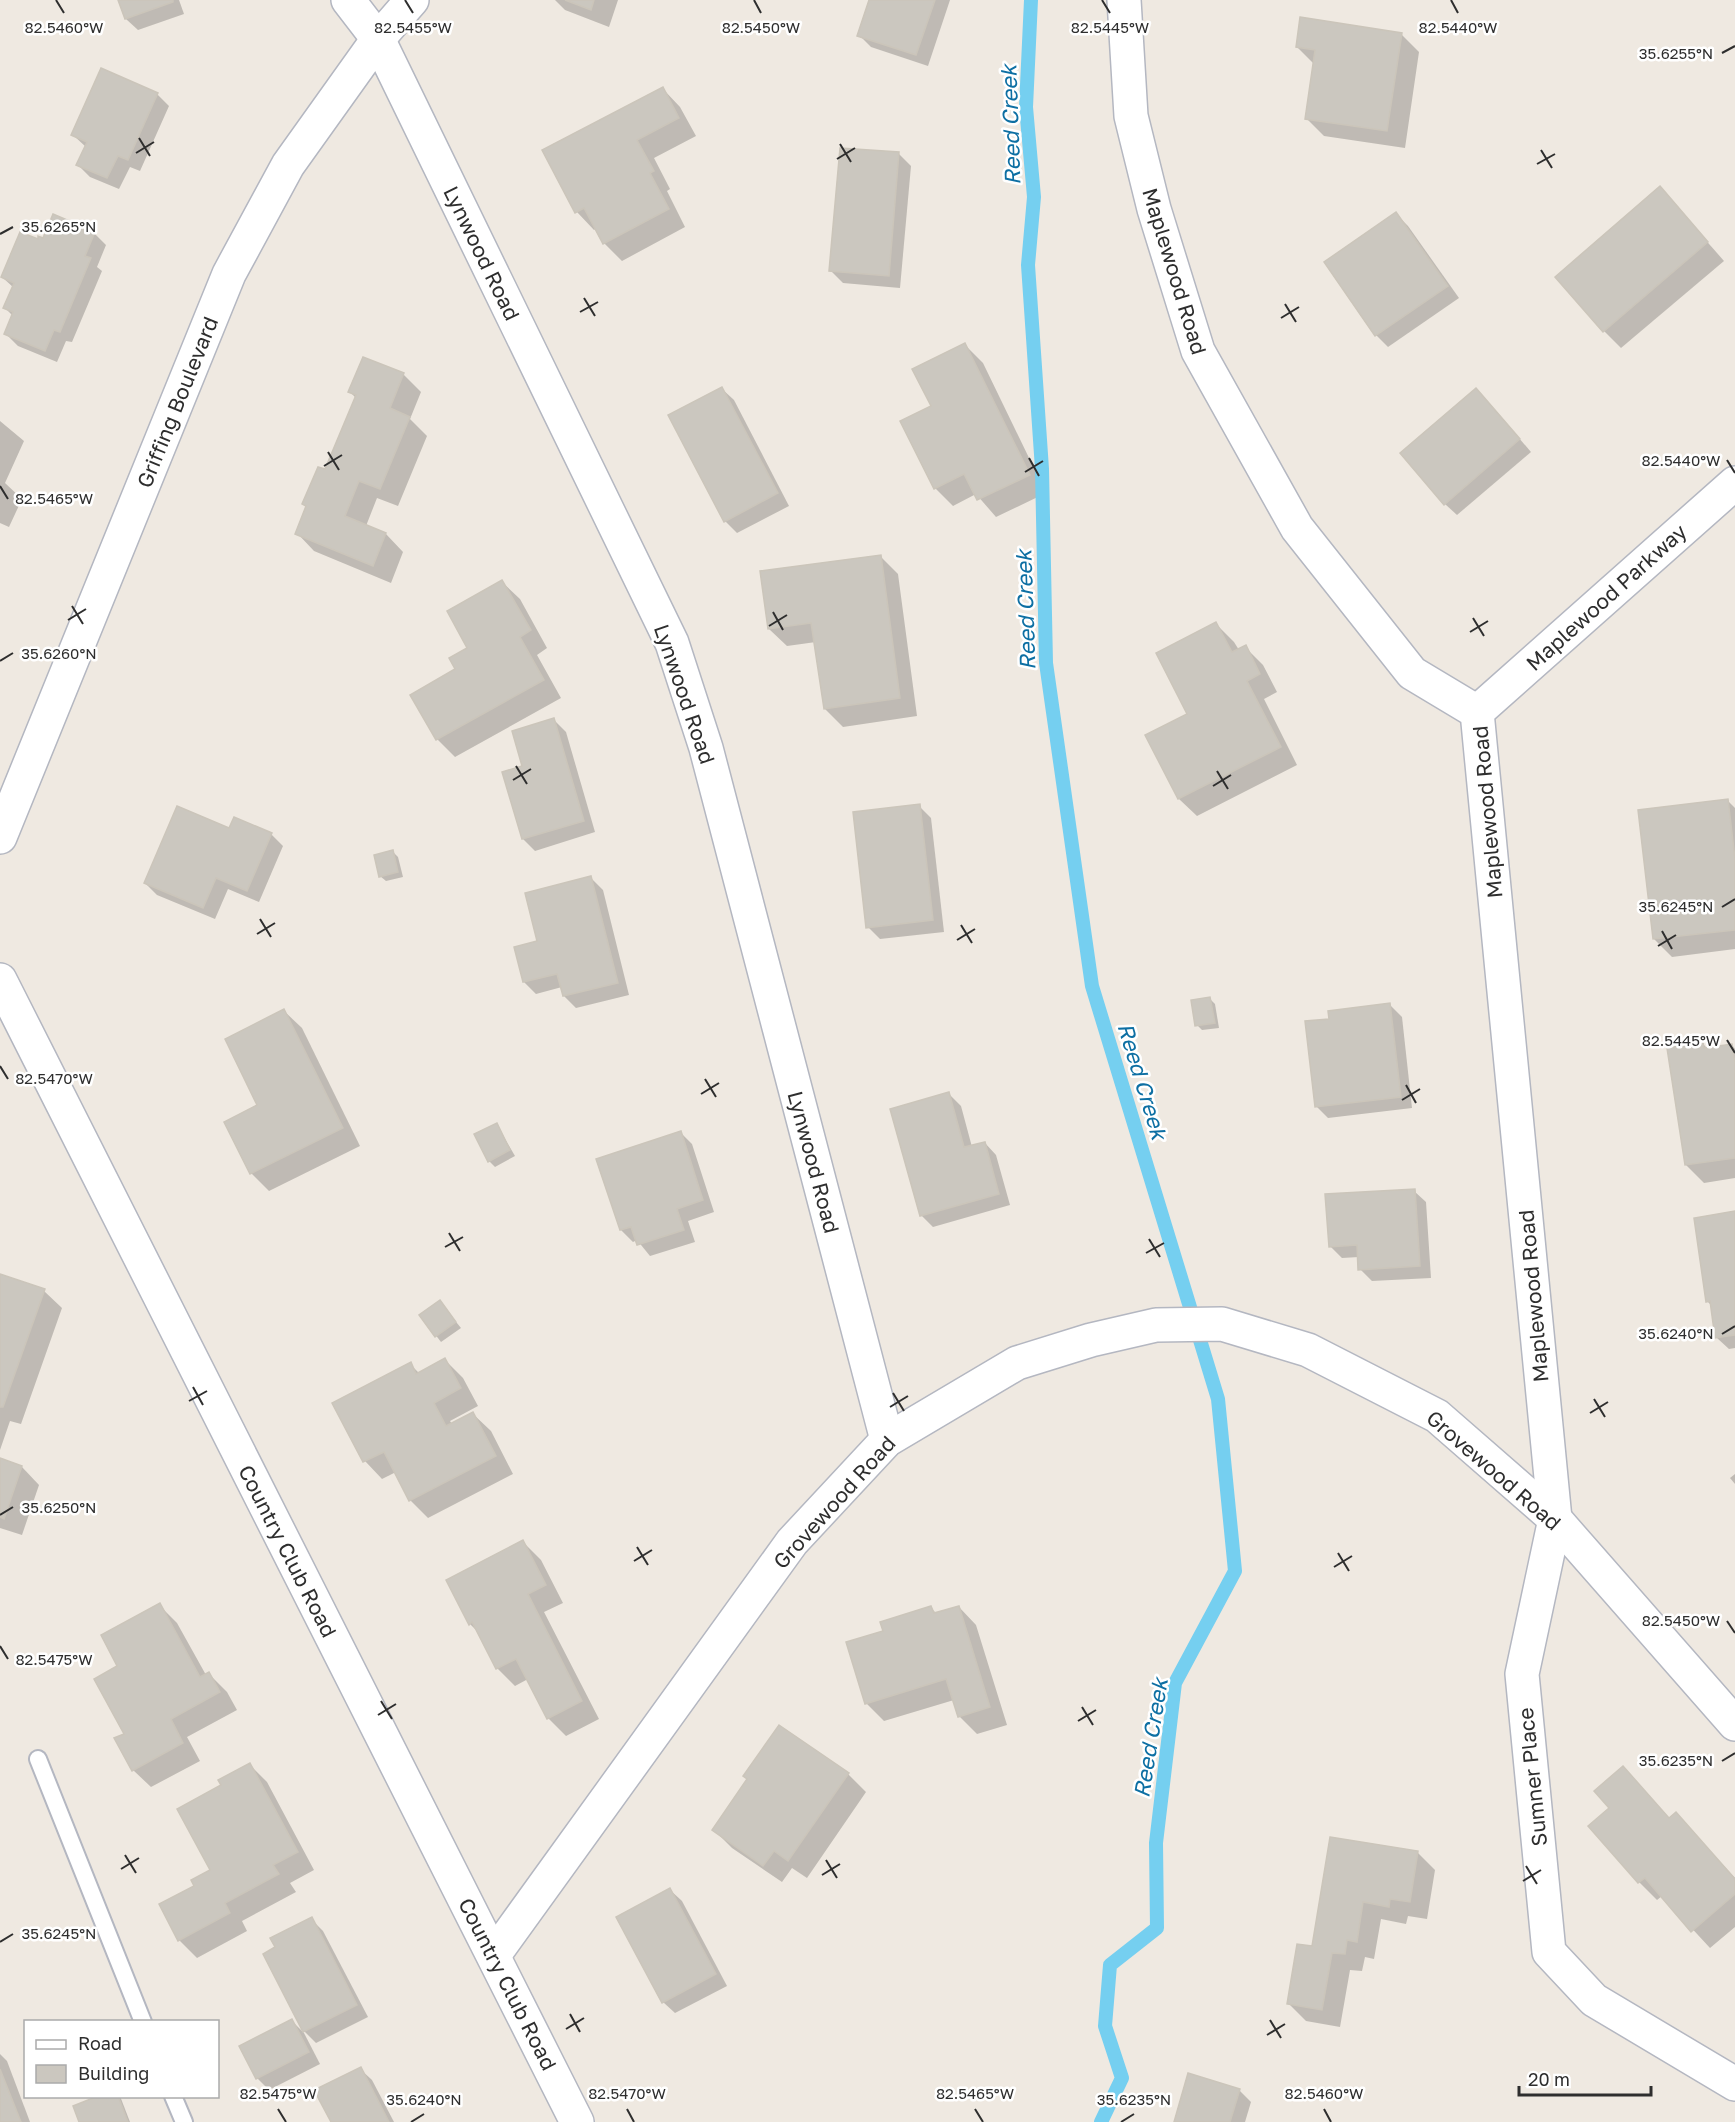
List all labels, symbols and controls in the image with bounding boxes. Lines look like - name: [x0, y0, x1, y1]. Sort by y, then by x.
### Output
- text: 82.5460°W: [25, 18, 103, 36]
- text: 82.5455°W: [374, 18, 452, 36]
- text: 82.5450°W: [722, 18, 800, 36]
- text: 82.5445°W: [1071, 18, 1149, 36]
- text: 82.5440°W: [1419, 18, 1497, 36]
- text: 35.6255°N: [1639, 44, 1713, 62]
- water label: Reed Creek: [994, 62, 1026, 186]
- street label: Lynwood Road: [438, 182, 526, 324]
- street label: Maplewood Road: [1137, 185, 1213, 357]
- text: 35.6265°N: [22, 217, 96, 235]
- street label: Griffing Boulevard: [131, 313, 223, 491]
- text: 82.5440°W: [1642, 451, 1720, 469]
- text: 82.5465°W: [15, 489, 93, 507]
- street label: Maplewood Parkway: [1520, 518, 1692, 676]
- water label: Reed Creek: [1009, 547, 1041, 671]
- street label: Lynwood Road: [649, 621, 721, 767]
- text: 35.6260°N: [21, 644, 97, 662]
- street label: Maplewood Road: [1467, 725, 1507, 899]
- text: 35.6245°N: [1639, 897, 1713, 915]
- water label: Reed Creek: [1112, 1019, 1174, 1145]
- text: 82.5445°W: [1642, 1031, 1720, 1049]
- text: 82.5470°W: [15, 1069, 93, 1087]
- street label: Lynwood Road: [783, 1088, 845, 1236]
- street label: Maplewood Road: [1513, 1209, 1553, 1383]
- text: 35.6240°N: [1638, 1324, 1714, 1342]
- street label: Grovewood Road: [1421, 1404, 1567, 1536]
- street label: Grovewood Road: [767, 1430, 901, 1574]
- street label: Country Club Road: [233, 1461, 343, 1641]
- text: 35.6250°N: [21, 1498, 97, 1516]
- text: 82.5450°W: [1642, 1611, 1720, 1629]
- text: 82.5475°W: [15, 1650, 93, 1668]
- water label: Reed Creek: [1127, 1674, 1173, 1800]
- street label: Sumner Place: [1512, 1706, 1552, 1848]
- text: 35.6235°N: [1639, 1751, 1713, 1769]
- street label: Country Club Road: [453, 1894, 563, 2074]
- text: 35.6245°N: [22, 1924, 96, 1942]
- legend: [24, 2020, 219, 2098]
- text: Road: [78, 2032, 122, 2054]
- scale bar: [1519, 2059, 1651, 2097]
- text: Building: [78, 2062, 149, 2084]
- text: 20 m: [1528, 2068, 1570, 2090]
- text: 82.5475°W: [239, 2084, 317, 2102]
- text: 82.5470°W: [588, 2084, 666, 2102]
- text: 82.5465°W: [936, 2084, 1014, 2102]
- text: 82.5460°W: [1285, 2084, 1363, 2102]
- text: 35.6240°N: [386, 2090, 462, 2108]
- text: 35.6235°N: [1097, 2090, 1171, 2108]

